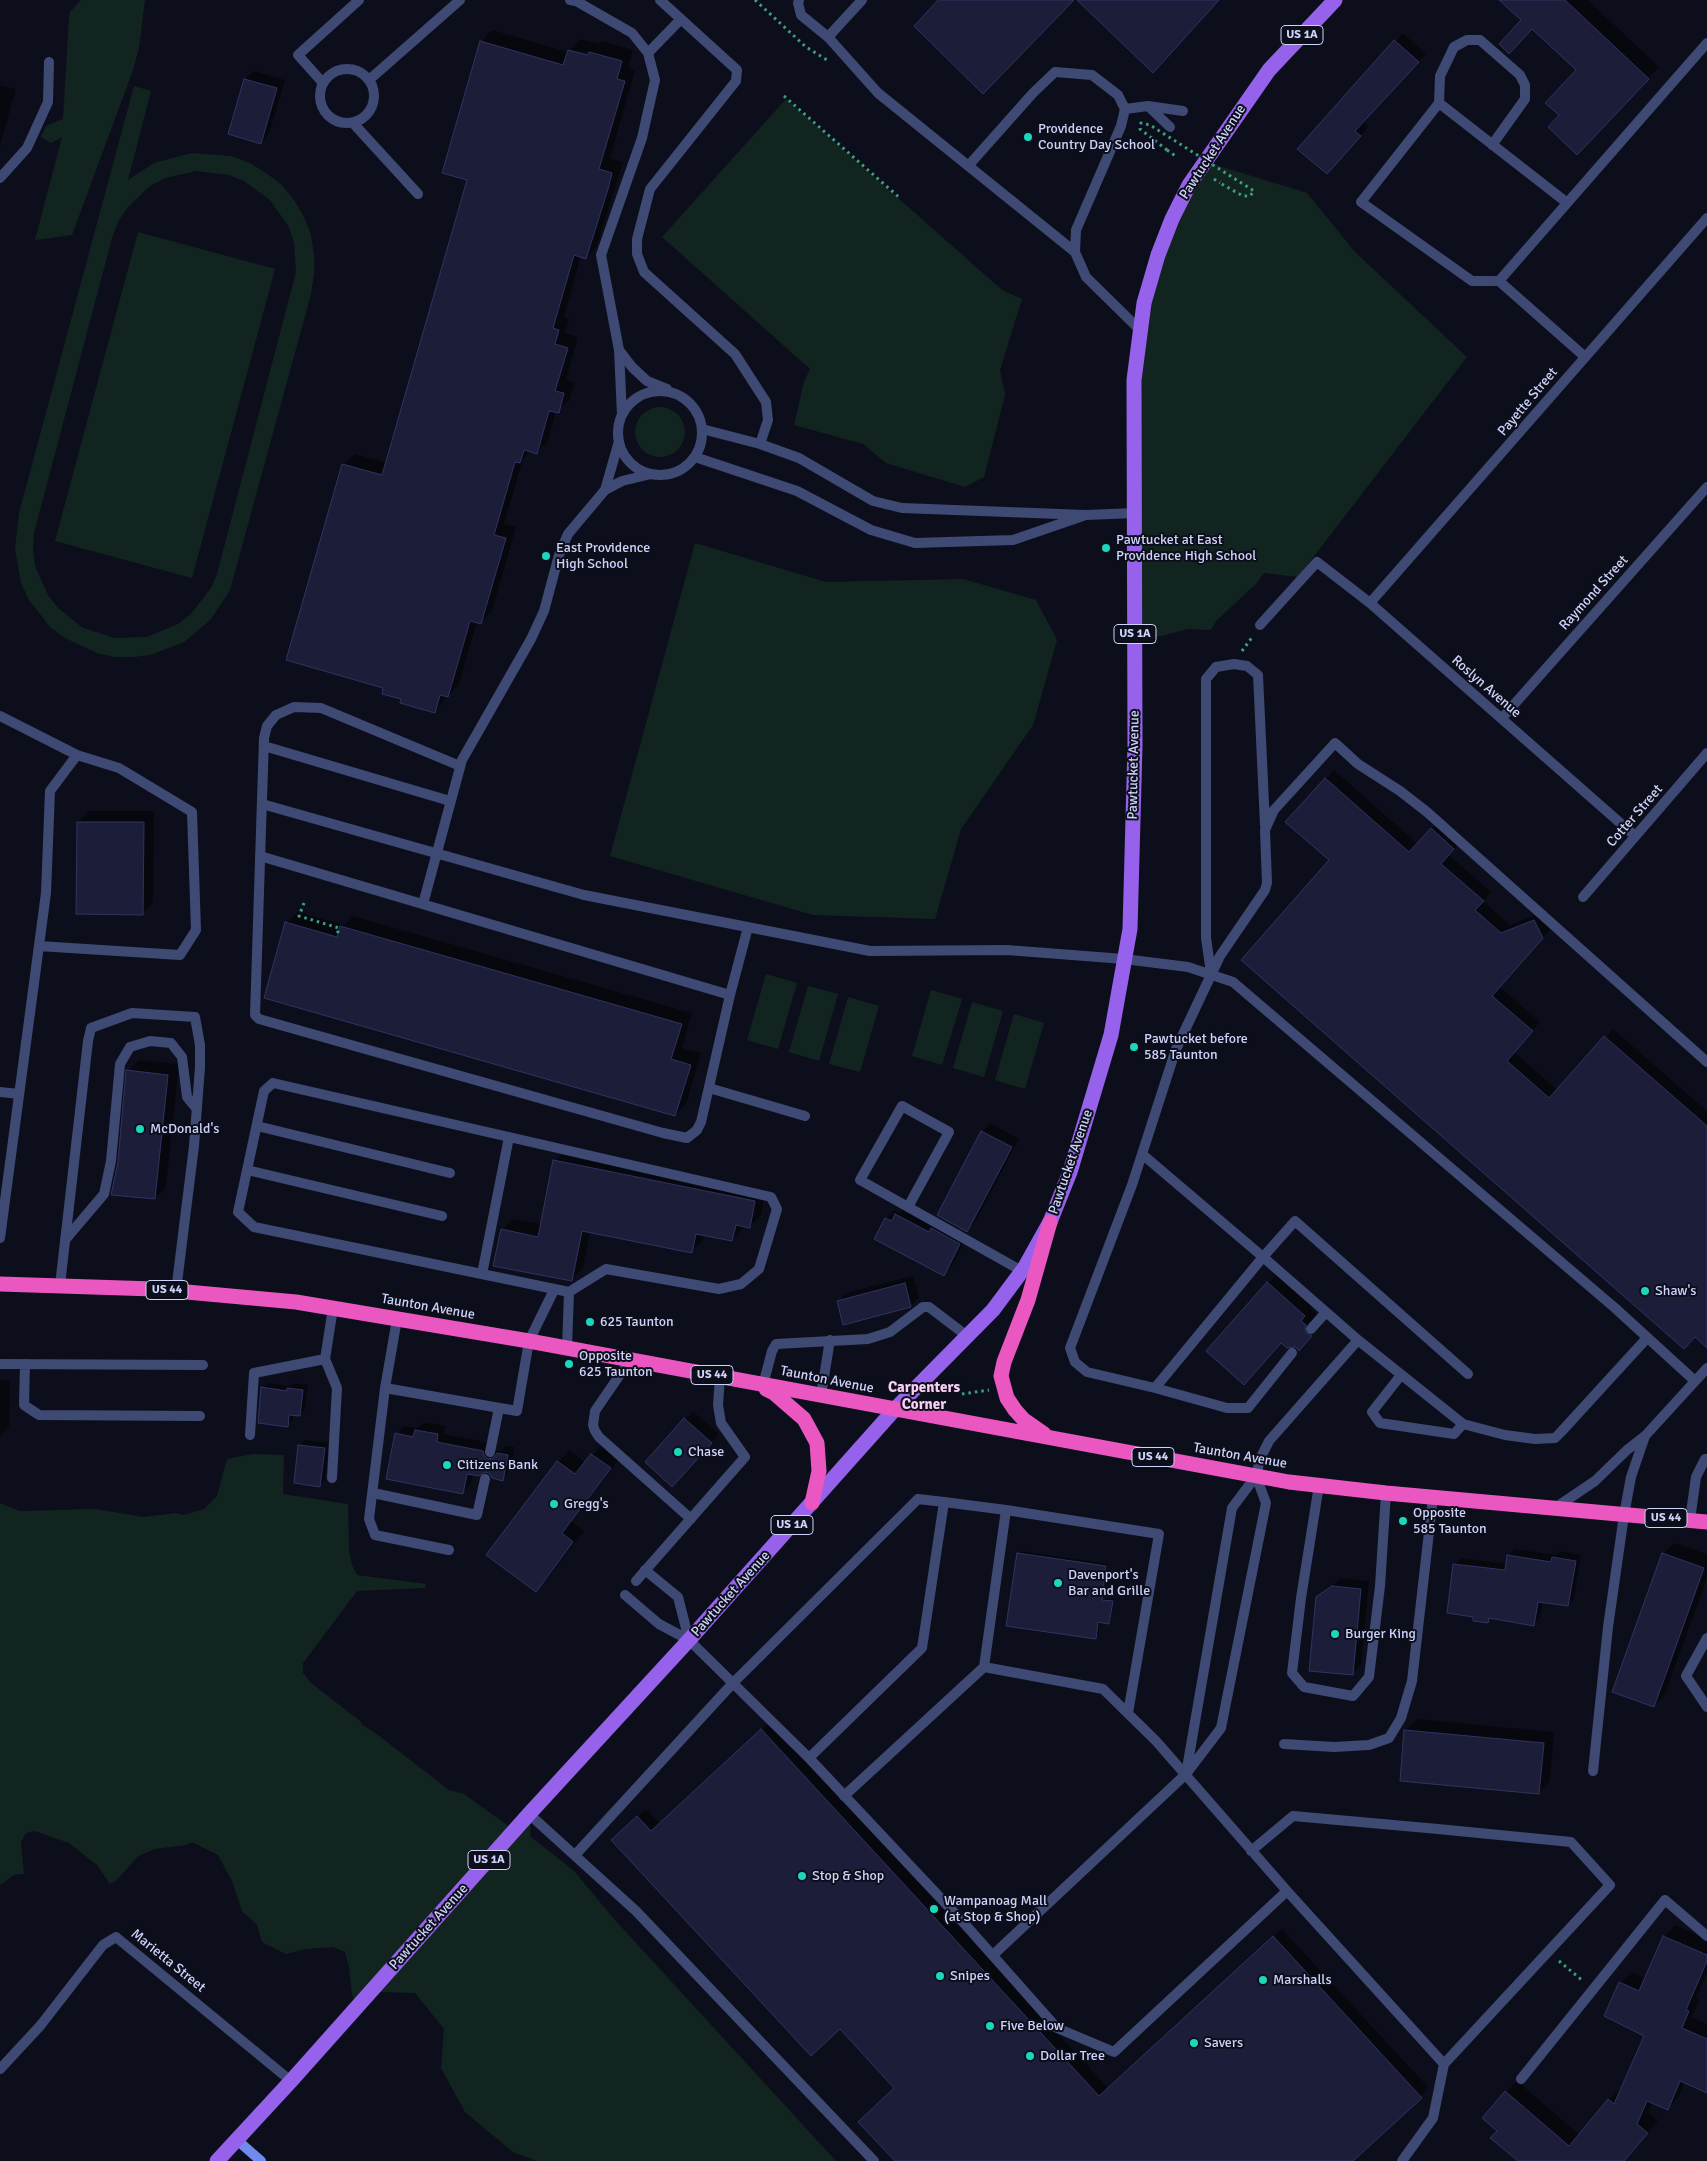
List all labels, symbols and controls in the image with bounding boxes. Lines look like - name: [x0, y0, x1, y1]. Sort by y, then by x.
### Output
- road number: US 1A: [1281, 26, 1323, 44]
- street label: Pawtucket Avenue: [1176, 101, 1250, 203]
- place label: Providence Country Day School: [1038, 121, 1155, 154]
- marker: Providence Country Day School: [1022, 131, 1034, 143]
- street label: Payette Street: [1495, 364, 1561, 440]
- place label: Pawtucket at East Providence High School: [1116, 532, 1256, 564]
- place label: East Providence High School: [556, 540, 650, 572]
- marker: Pawtucket at East Providence High School: [1100, 542, 1112, 554]
- marker: East Providence High School: [540, 550, 552, 562]
- street label: Raymond Street: [1556, 552, 1632, 634]
- road number: US 1A: [1114, 624, 1156, 644]
- street label: Roslyn Avenue: [1448, 652, 1524, 722]
- street label: Pawtucket Avenue: [1125, 710, 1143, 820]
- street label: Cotter Street: [1603, 781, 1667, 851]
- place label: Pawtucket before 585 Taunton: [1144, 1031, 1248, 1064]
- marker: Pawtucket before 585 Taunton: [1128, 1041, 1140, 1053]
- street label: Pawtucket Avenue: [1045, 1107, 1097, 1217]
- place label: McDonald's: [150, 1121, 219, 1137]
- marker: McDonald's: [134, 1123, 146, 1135]
- road number: US 44: [146, 1280, 188, 1300]
- place label: Shaw's: [1655, 1283, 1696, 1299]
- marker: Shaw's: [1639, 1285, 1651, 1297]
- street label: Taunton Avenue: [380, 1290, 476, 1324]
- place label: 625 Taunton: [600, 1314, 674, 1330]
- marker: 625 Taunton: [584, 1316, 596, 1328]
- place label: Opposite 625 Taunton: [579, 1348, 653, 1380]
- marker: Opposite 625 Taunton: [563, 1358, 575, 1370]
- street label: Taunton Avenue: [779, 1363, 875, 1397]
- road number: US 44: [691, 1366, 733, 1384]
- district label: Carpenters Corner: [888, 1379, 960, 1414]
- street label: Taunton Avenue: [1192, 1439, 1288, 1473]
- place label: Chase: [688, 1444, 724, 1460]
- marker: Chase: [672, 1446, 684, 1458]
- road number: US 44: [1132, 1448, 1174, 1466]
- place label: Citizens Bank: [457, 1457, 538, 1473]
- marker: Citizens Bank: [441, 1459, 453, 1471]
- place label: Gregg's: [564, 1496, 609, 1512]
- marker: Gregg's: [548, 1498, 560, 1510]
- place label: Opposite 585 Taunton: [1413, 1505, 1487, 1538]
- road number: US 44: [1645, 1509, 1687, 1528]
- marker: Opposite 585 Taunton: [1397, 1515, 1409, 1527]
- road number: US 1A: [771, 1516, 813, 1534]
- street label: Pawtucket Avenue: [688, 1548, 774, 1640]
- place label: Davenport's Bar and Grille: [1068, 1567, 1150, 1600]
- marker: Davenport's Bar and Grille: [1052, 1577, 1064, 1589]
- place label: Burger King: [1345, 1626, 1416, 1642]
- marker: Burger King: [1329, 1628, 1341, 1640]
- road number: US 1A: [468, 1850, 510, 1870]
- place label: Stop & Shop: [812, 1868, 884, 1884]
- marker: Stop & Shop: [796, 1870, 808, 1882]
- street label: Pawtucket Avenue: [386, 1881, 472, 1973]
- place label: Wampanoag Mall (at Stop & Shop): [944, 1893, 1047, 1925]
- marker: Wampanoag Mall (at Stop & Shop): [928, 1903, 940, 1915]
- street label: Marietta Street: [127, 1926, 209, 1996]
- place label: Snipes: [950, 1968, 990, 1984]
- marker: Snipes: [934, 1970, 946, 1982]
- place label: Marshalls: [1273, 1972, 1332, 1988]
- marker: Marshalls: [1257, 1974, 1269, 1986]
- place label: Five Below: [1000, 2018, 1064, 2034]
- marker: Five Below: [984, 2020, 996, 2032]
- place label: Savers: [1204, 2035, 1243, 2051]
- marker: Savers: [1188, 2037, 1200, 2049]
- place label: Dollar Tree: [1040, 2048, 1105, 2064]
- marker: Dollar Tree: [1024, 2050, 1036, 2062]

